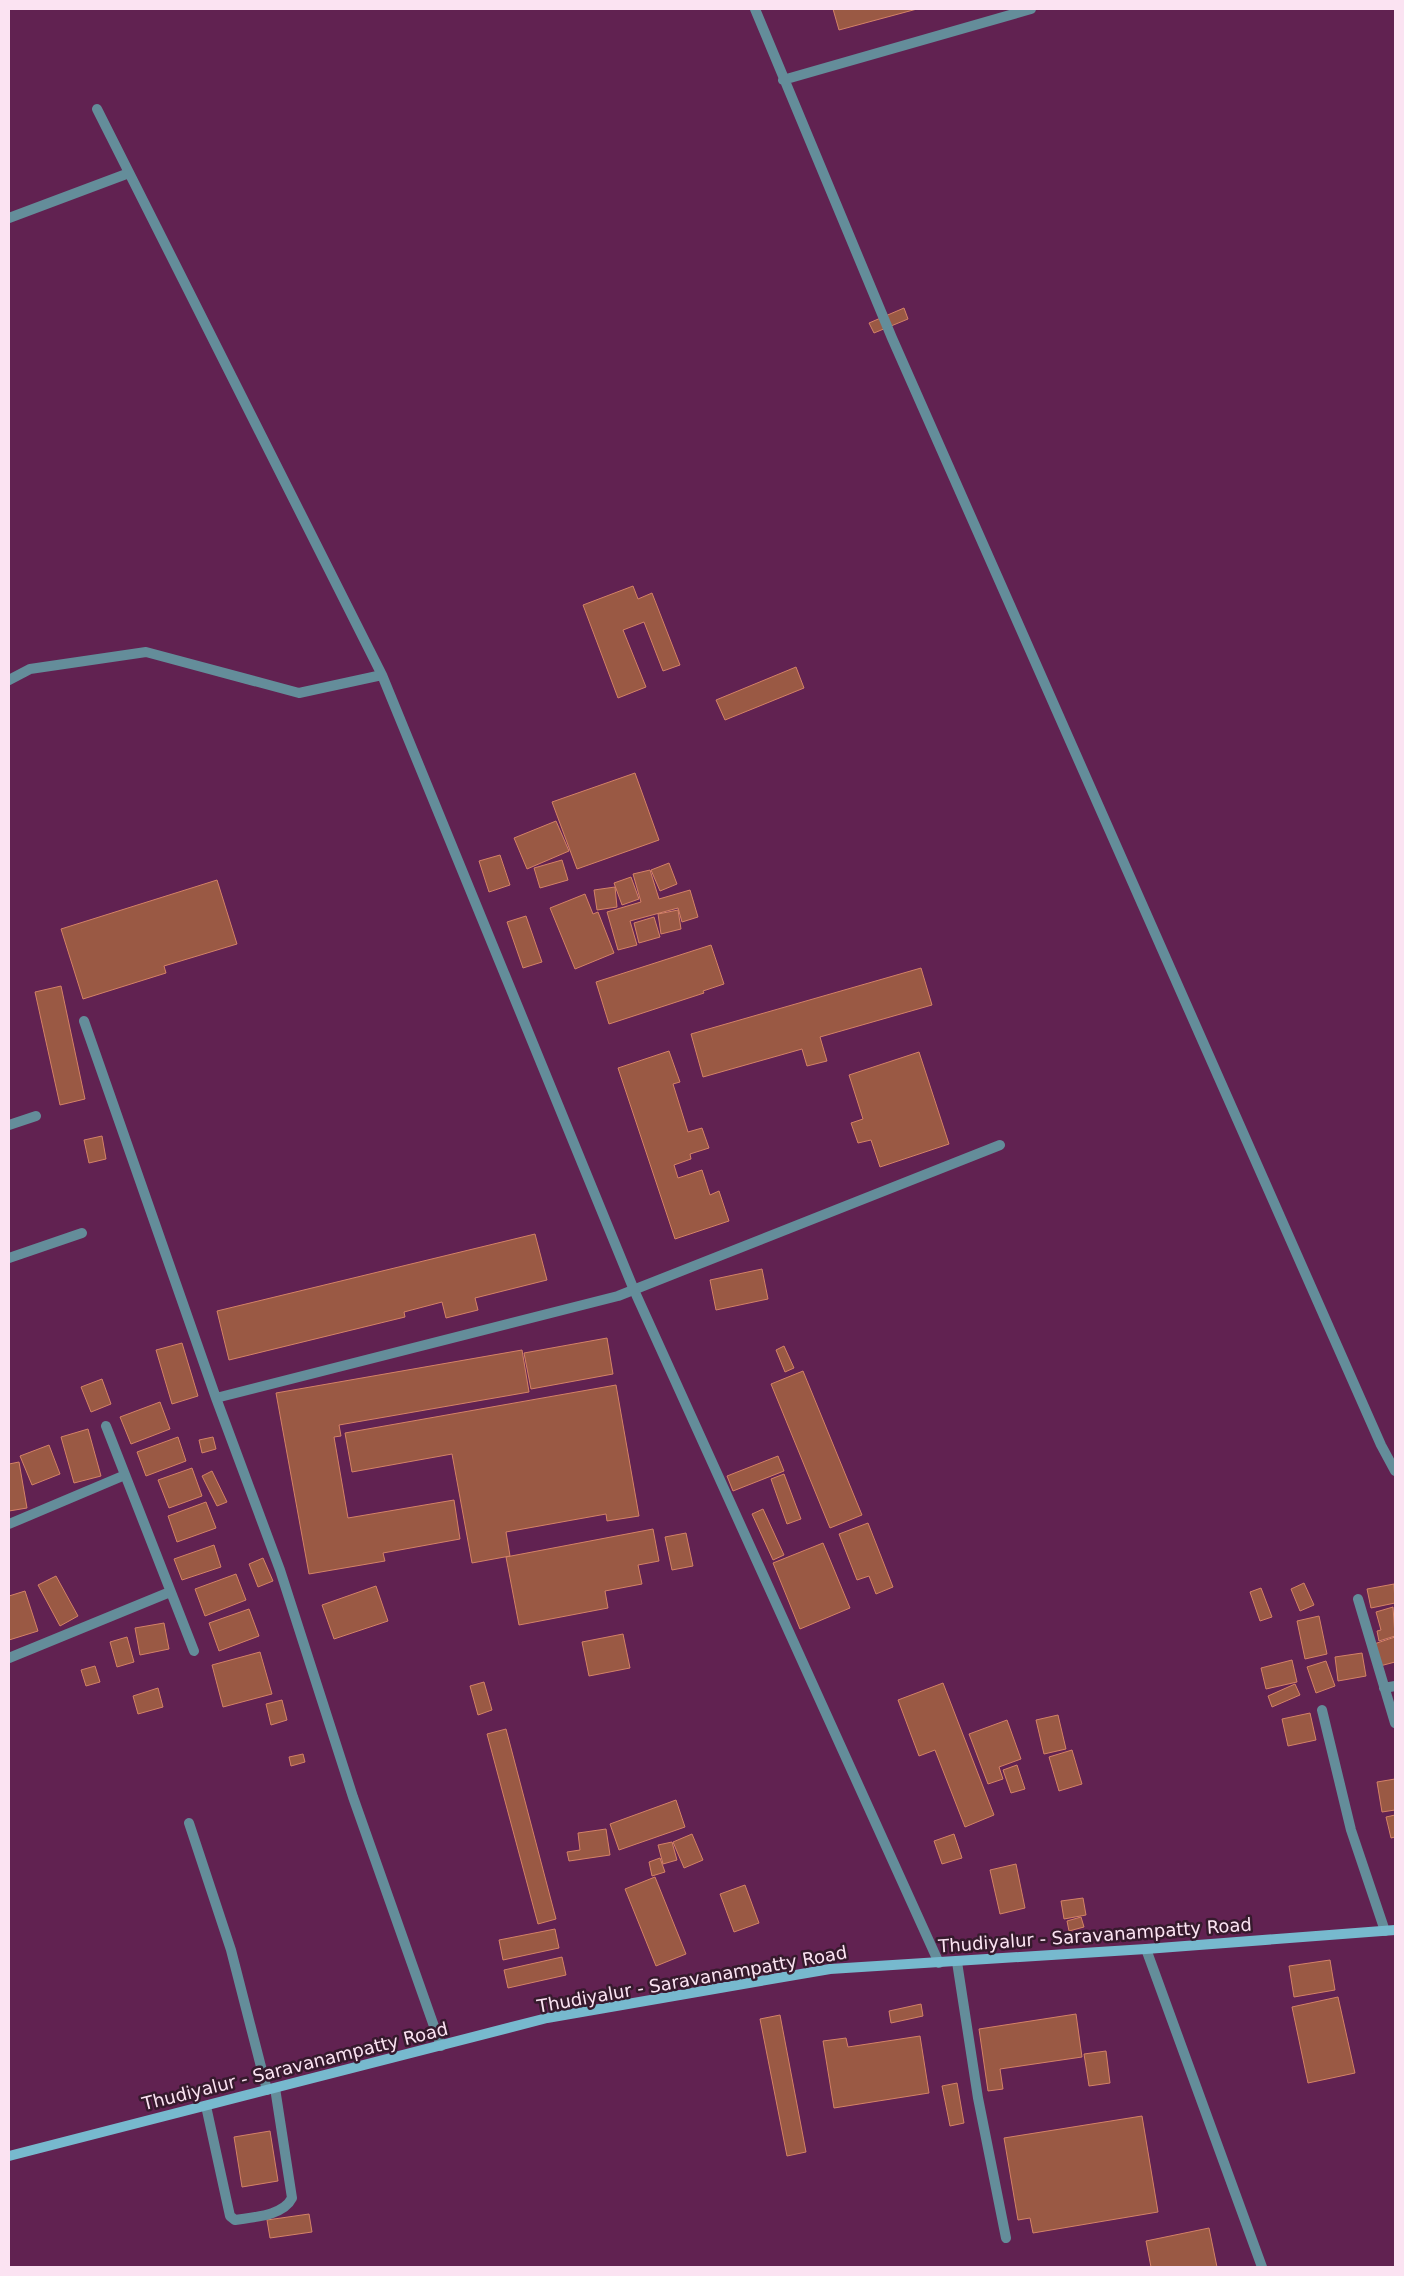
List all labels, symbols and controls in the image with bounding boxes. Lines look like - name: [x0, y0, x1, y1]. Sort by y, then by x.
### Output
- street label: Thudiyalur - Saravanampatty Road: [936, 1914, 1253, 1957]
- street label: Thudiyalur - Saravanampatty Road: [534, 1941, 849, 2017]
- street label: Thudiyalur - Saravanampatty Road: [139, 2018, 450, 2114]

